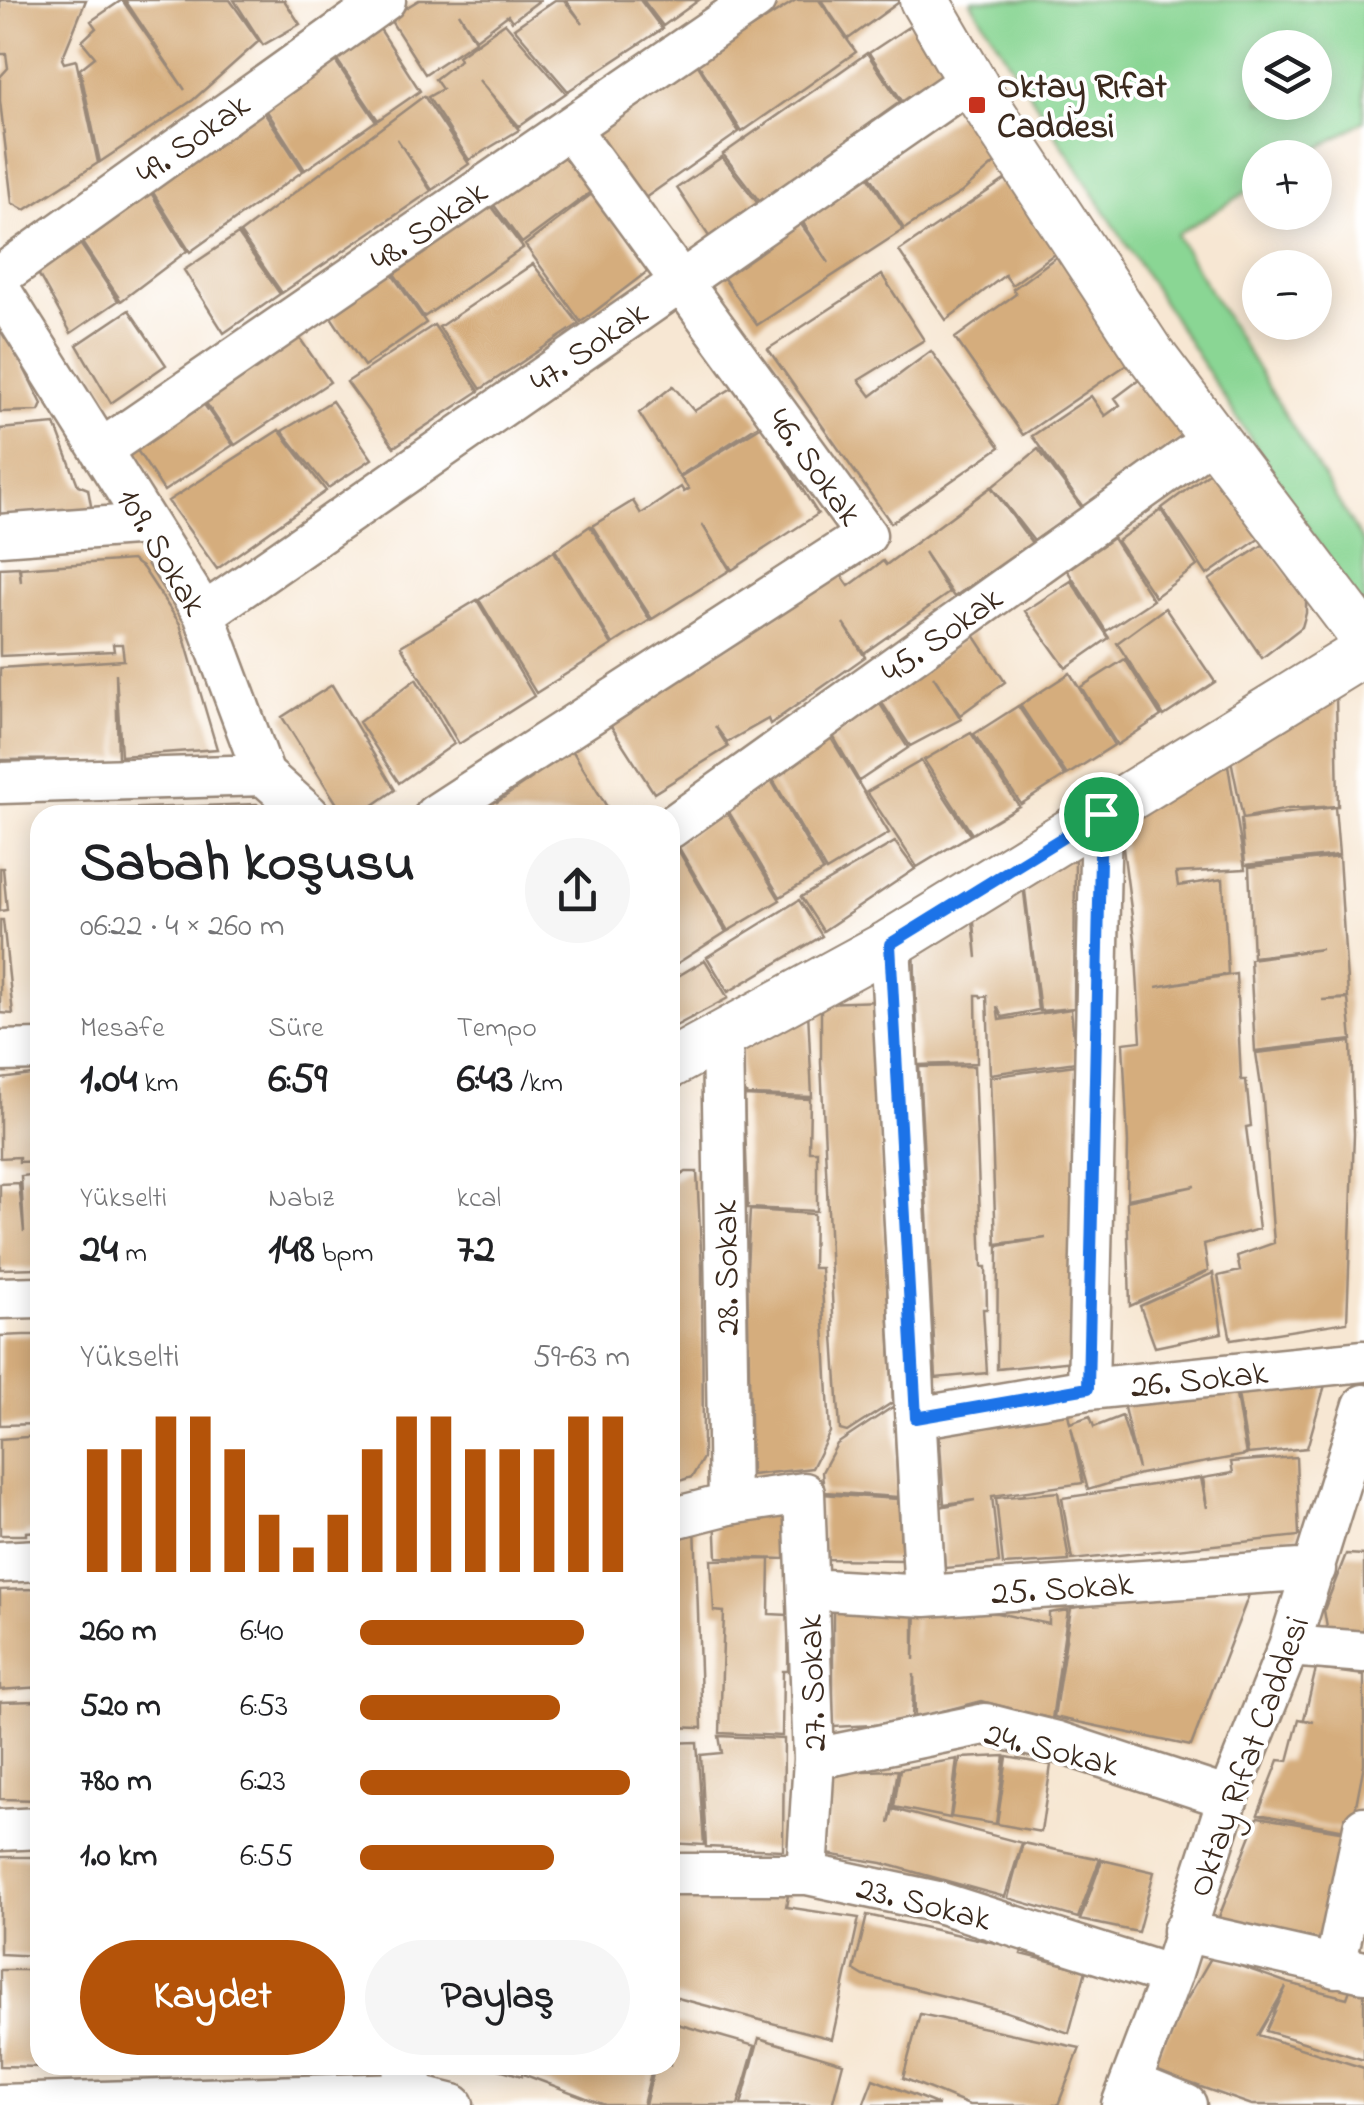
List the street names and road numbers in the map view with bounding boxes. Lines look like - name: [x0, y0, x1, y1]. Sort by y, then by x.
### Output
- street label: 49. Sokak: [126, 82, 262, 200]
- street label: 48. Sokak: [361, 169, 499, 287]
- street label: 47. Sokak: [521, 289, 660, 408]
- street label: 46. Sokak: [753, 399, 874, 538]
- street label: 109. Sokak: [102, 479, 219, 627]
- street label: 45. Sokak: [872, 575, 1015, 698]
- street label: 28. Sokak: [702, 1199, 755, 1336]
- street label: 26. Sokak: [1128, 1349, 1271, 1414]
- street label: 25. Sokak: [989, 1560, 1136, 1621]
- street label: Oktay Rıfat Caddesi: [1176, 1610, 1325, 1905]
- street label: 27. Sokak: [787, 1613, 842, 1752]
- street label: 24. Sokak: [979, 1710, 1124, 1793]
- street label: 23. Sokak: [851, 1864, 996, 1947]

